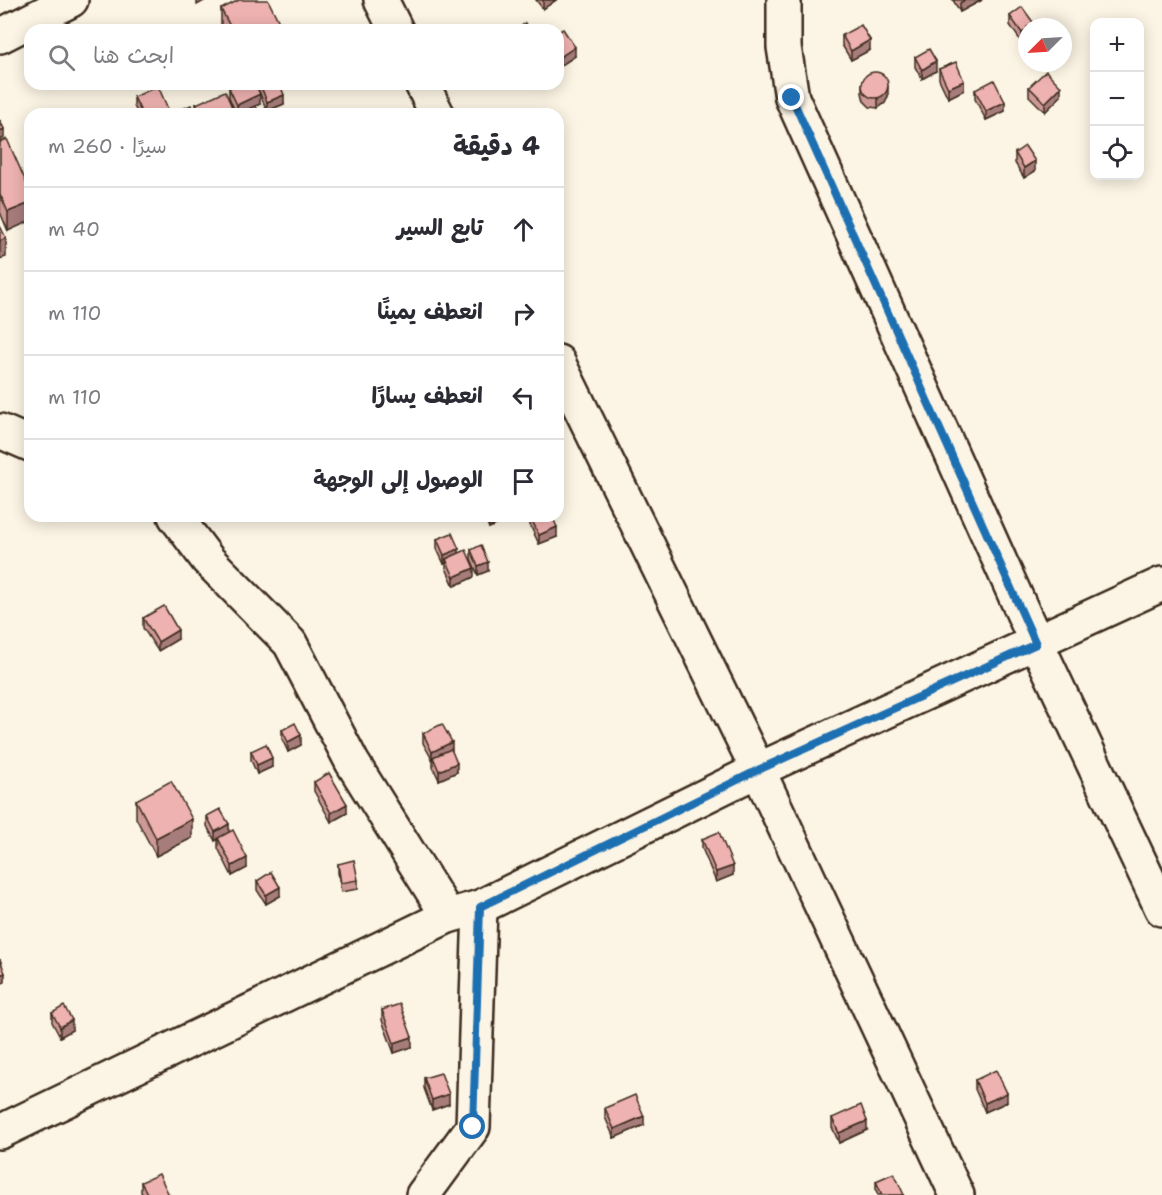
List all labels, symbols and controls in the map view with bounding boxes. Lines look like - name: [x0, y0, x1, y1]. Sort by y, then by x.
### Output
- north arrow: [1018, 18, 1072, 72]
- map controls: [1090, 18, 1144, 180]
- button: +: [1090, 18, 1144, 72]
- search box: [24, 24, 564, 90]
- icon: search: [45, 41, 78, 74]
- text: ابحث هنا: [93, 41, 174, 70]
- button: −: [1090, 72, 1144, 126]
- route end: [778, 84, 804, 110]
- button: locate: [1090, 126, 1144, 180]
- text: 4 دقيقة: [453, 128, 540, 163]
- text: سيرًا · 260 m: [48, 133, 167, 159]
- text: تابع السير: [397, 213, 483, 242]
- icon: ahead: [507, 213, 540, 246]
- text: 40 m: [48, 216, 100, 242]
- text: انعطف يمينًا: [377, 297, 483, 326]
- icon: right: [507, 297, 540, 330]
- text: 110 m: [48, 300, 102, 326]
- text: انعطف يسارًا: [371, 381, 483, 410]
- icon: left: [507, 381, 540, 414]
- text: 110 m: [48, 384, 102, 410]
- text: الوصول إلى الوجهة: [313, 465, 483, 494]
- icon: arrive: [507, 465, 540, 498]
- route start: [459, 1113, 485, 1139]

